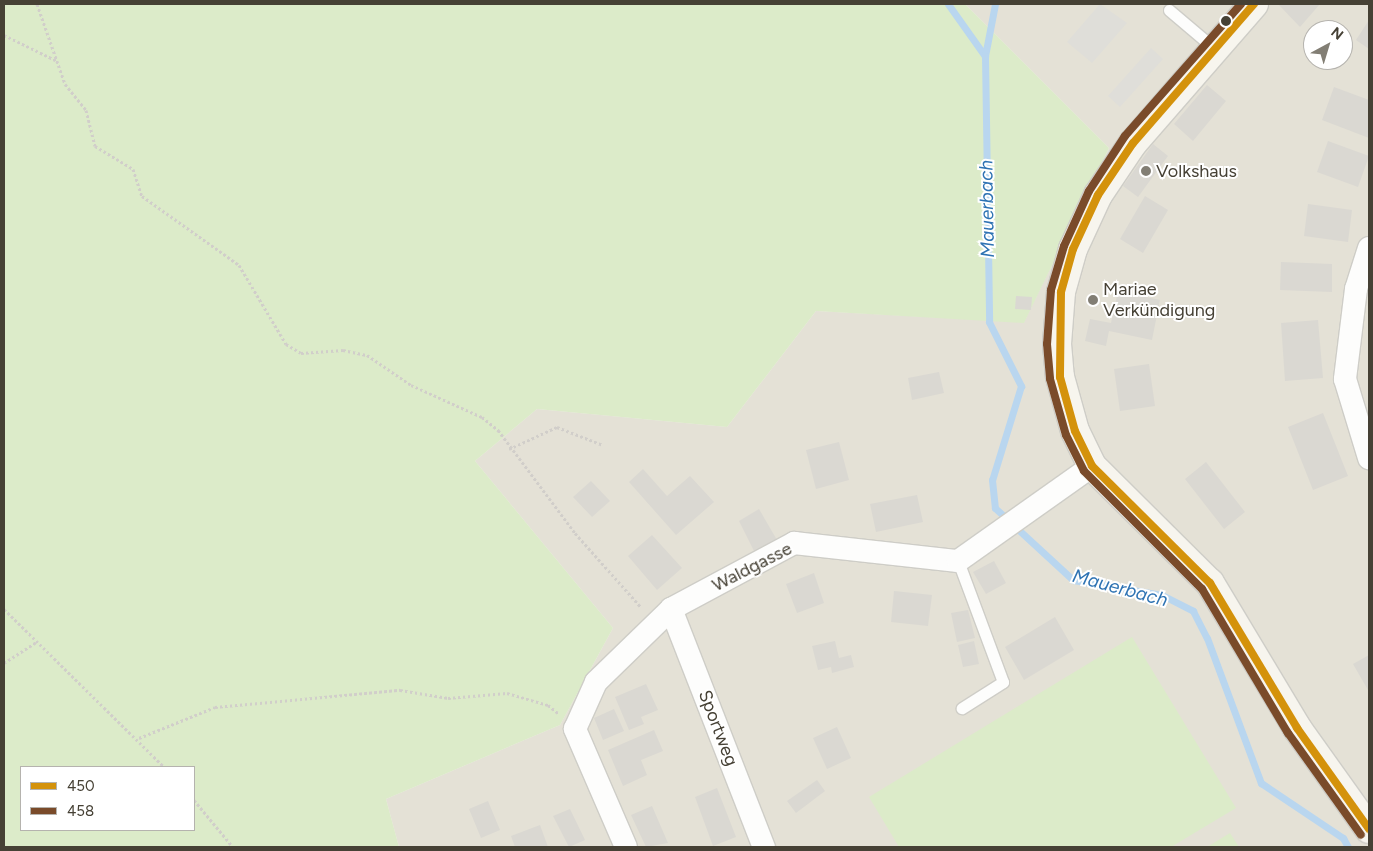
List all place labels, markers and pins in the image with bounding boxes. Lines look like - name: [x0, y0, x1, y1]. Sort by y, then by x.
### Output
- unlabelled marker: [1221, 16, 1231, 26]
- place label: Volkshaus: [1156, 160, 1237, 182]
- marker: Volkshaus: [1140, 165, 1152, 177]
- place label: Mariae Verkündigung: [1103, 279, 1215, 322]
- marker: Mariae Verkündigung: [1087, 294, 1099, 306]

